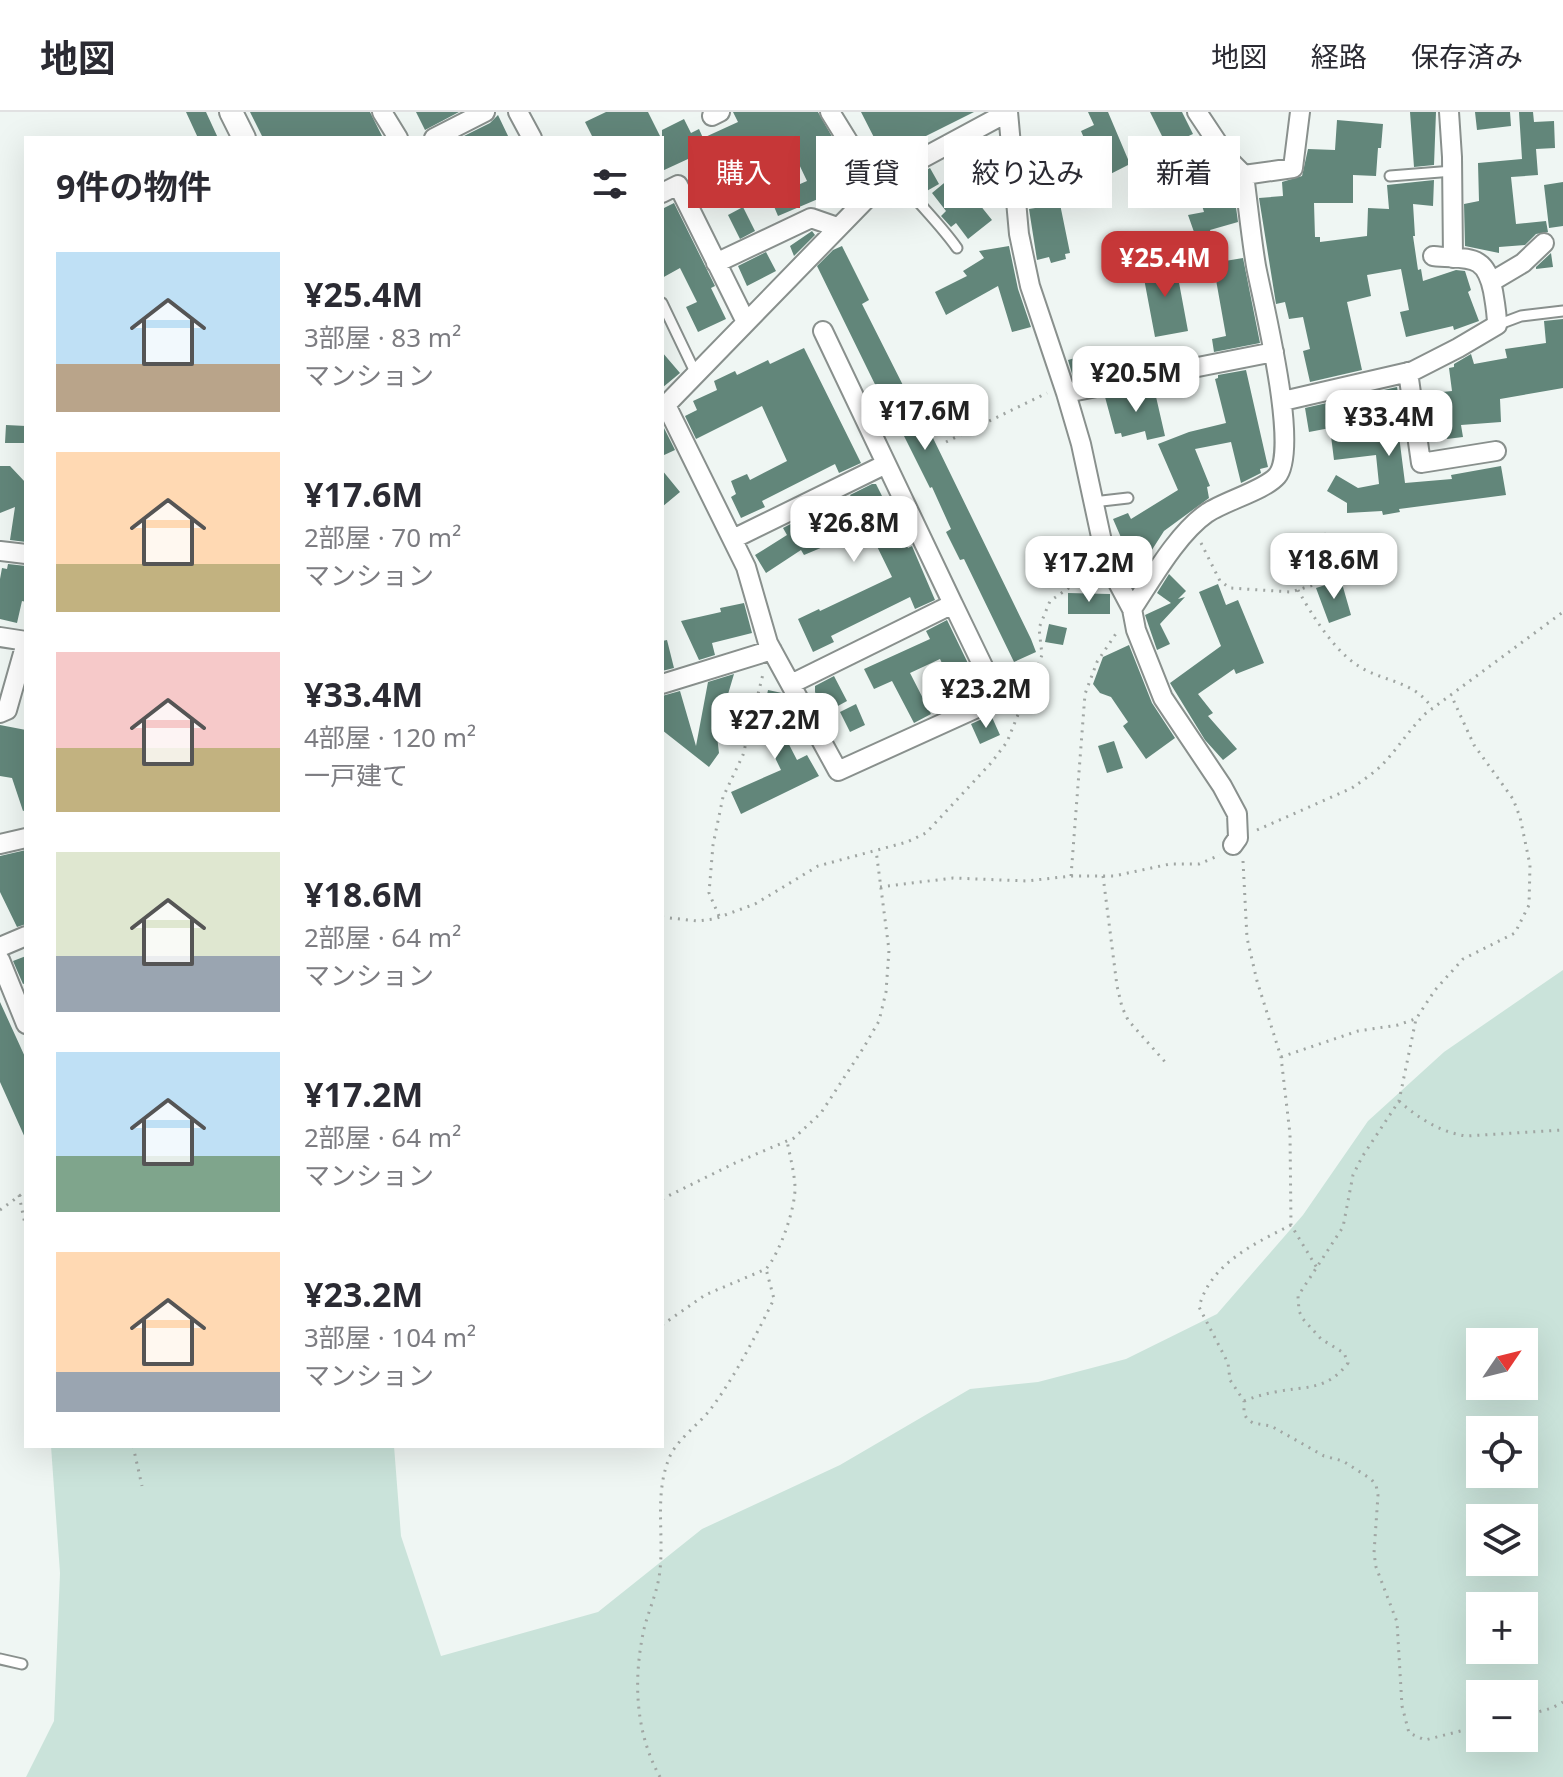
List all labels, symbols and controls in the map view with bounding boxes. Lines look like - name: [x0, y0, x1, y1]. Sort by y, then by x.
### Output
- text: 地図: [40, 31, 116, 83]
- text: 地図: [1211, 37, 1267, 75]
- text: 経路: [1311, 37, 1367, 75]
- text: 保存済み: [1411, 37, 1523, 75]
- chip: 購入: [688, 136, 800, 208]
- chip: 賃貸: [816, 136, 928, 208]
- chip: 絞り込み: [944, 136, 1112, 208]
- chip: 新着: [1128, 136, 1240, 208]
- icon: filters: [588, 162, 632, 206]
- text: 9件の物件: [56, 163, 211, 209]
- pin: ¥25.4M: [1100, 231, 1230, 299]
- text: ¥25.4M: [1119, 239, 1211, 275]
- text: ¥25.4M: [304, 271, 423, 317]
- icon: home: [120, 284, 216, 380]
- text: 3部屋 · 83 m²: [304, 319, 461, 355]
- pin: ¥20.5M: [1071, 346, 1201, 414]
- text: ¥20.5M: [1090, 354, 1182, 390]
- text: マンション: [304, 357, 434, 393]
- pin: ¥17.6M: [860, 384, 990, 452]
- pin: ¥33.4M: [1324, 390, 1454, 458]
- text: ¥17.6M: [879, 392, 971, 428]
- text: ¥33.4M: [1343, 398, 1435, 434]
- text: ¥17.6M: [304, 471, 423, 517]
- icon: home: [120, 484, 216, 580]
- pin: ¥26.8M: [789, 496, 919, 564]
- text: ¥26.8M: [808, 504, 900, 540]
- text: 2部屋 · 70 m²: [304, 519, 461, 555]
- pin: ¥18.6M: [1269, 533, 1399, 601]
- pin: ¥17.2M: [1024, 536, 1154, 604]
- text: ¥18.6M: [1288, 541, 1380, 577]
- text: ¥17.2M: [1043, 544, 1135, 580]
- text: マンション: [304, 557, 434, 593]
- pin: ¥23.2M: [921, 662, 1051, 730]
- text: ¥23.2M: [940, 670, 1032, 706]
- text: ¥33.4M: [304, 671, 423, 717]
- icon: home: [120, 684, 216, 780]
- pin: ¥27.2M: [710, 693, 840, 761]
- text: ¥27.2M: [729, 701, 821, 737]
- text: 4部屋 · 120 m²: [304, 719, 476, 755]
- text: 一戸建て: [304, 757, 408, 793]
- text: ¥18.6M: [304, 871, 423, 917]
- icon: home: [120, 884, 216, 980]
- text: 2部屋 · 64 m²: [304, 919, 461, 955]
- text: マンション: [304, 957, 434, 993]
- text: ¥17.2M: [304, 1071, 423, 1117]
- icon: home: [120, 1084, 216, 1180]
- text: 2部屋 · 64 m²: [304, 1119, 461, 1155]
- text: マンション: [304, 1157, 434, 1193]
- text: ¥23.2M: [304, 1271, 423, 1317]
- icon: home: [120, 1284, 216, 1380]
- text: 3部屋 · 104 m²: [304, 1319, 476, 1355]
- north arrow: [1466, 1328, 1538, 1400]
- map controls: [1466, 1328, 1538, 1752]
- text: マンション: [304, 1357, 434, 1393]
- button: locate: [1466, 1416, 1538, 1488]
- button: layers: [1466, 1504, 1538, 1576]
- button: +: [1466, 1592, 1538, 1664]
- button: −: [1466, 1680, 1538, 1752]

